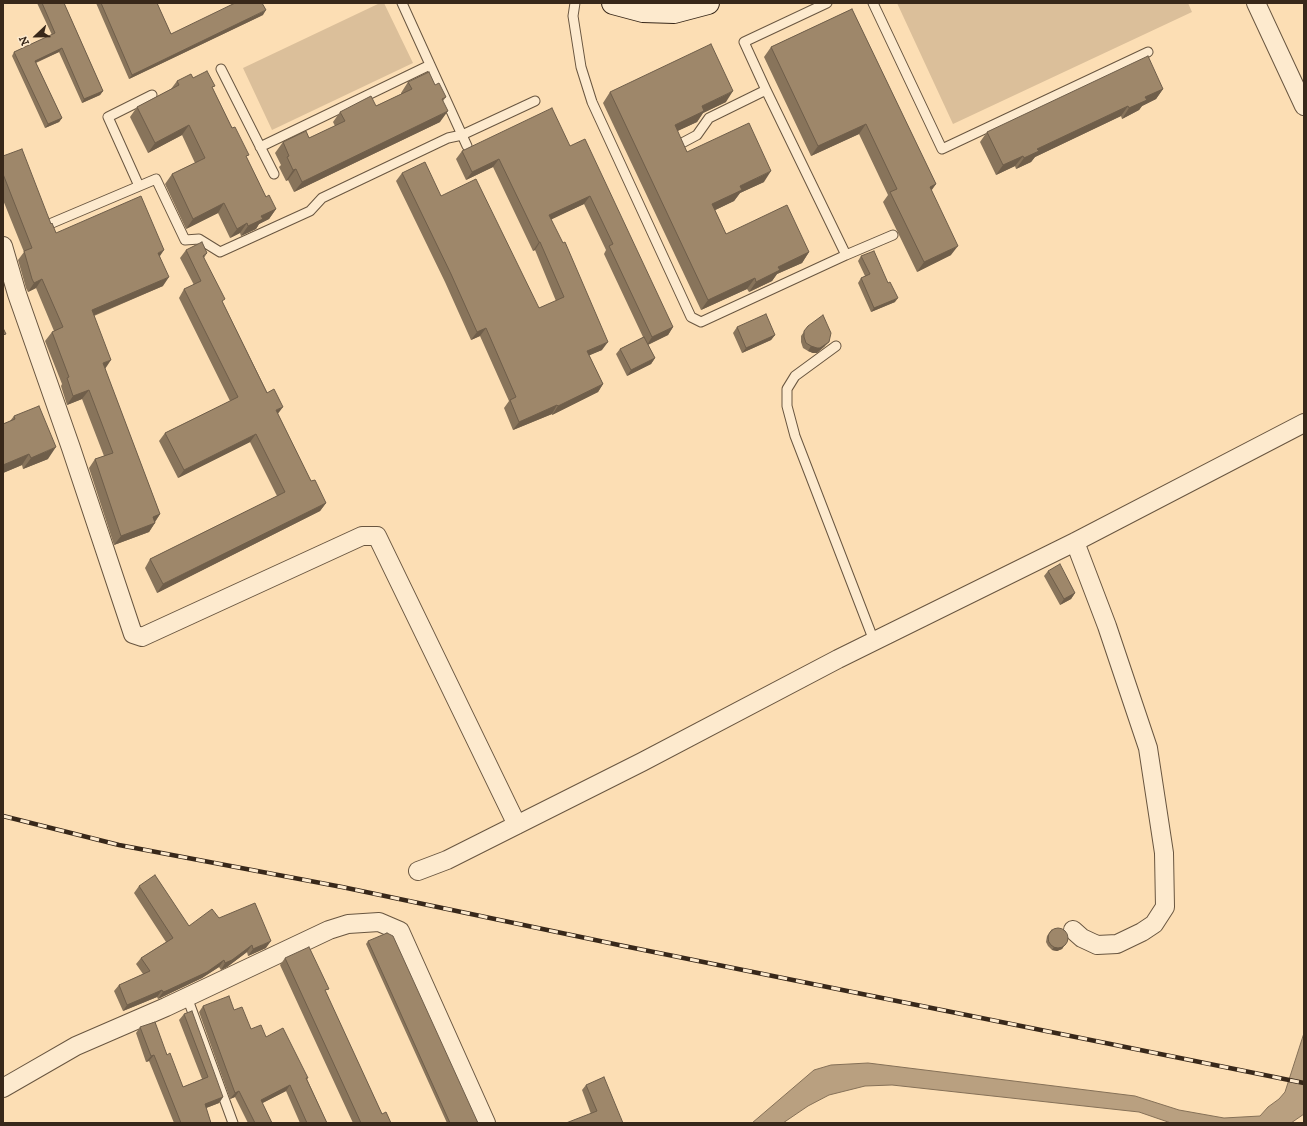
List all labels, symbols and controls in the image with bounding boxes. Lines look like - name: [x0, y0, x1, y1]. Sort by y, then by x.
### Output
- north arrow: [16, 16, 56, 56]
- text: N: [17, 34, 33, 47]

